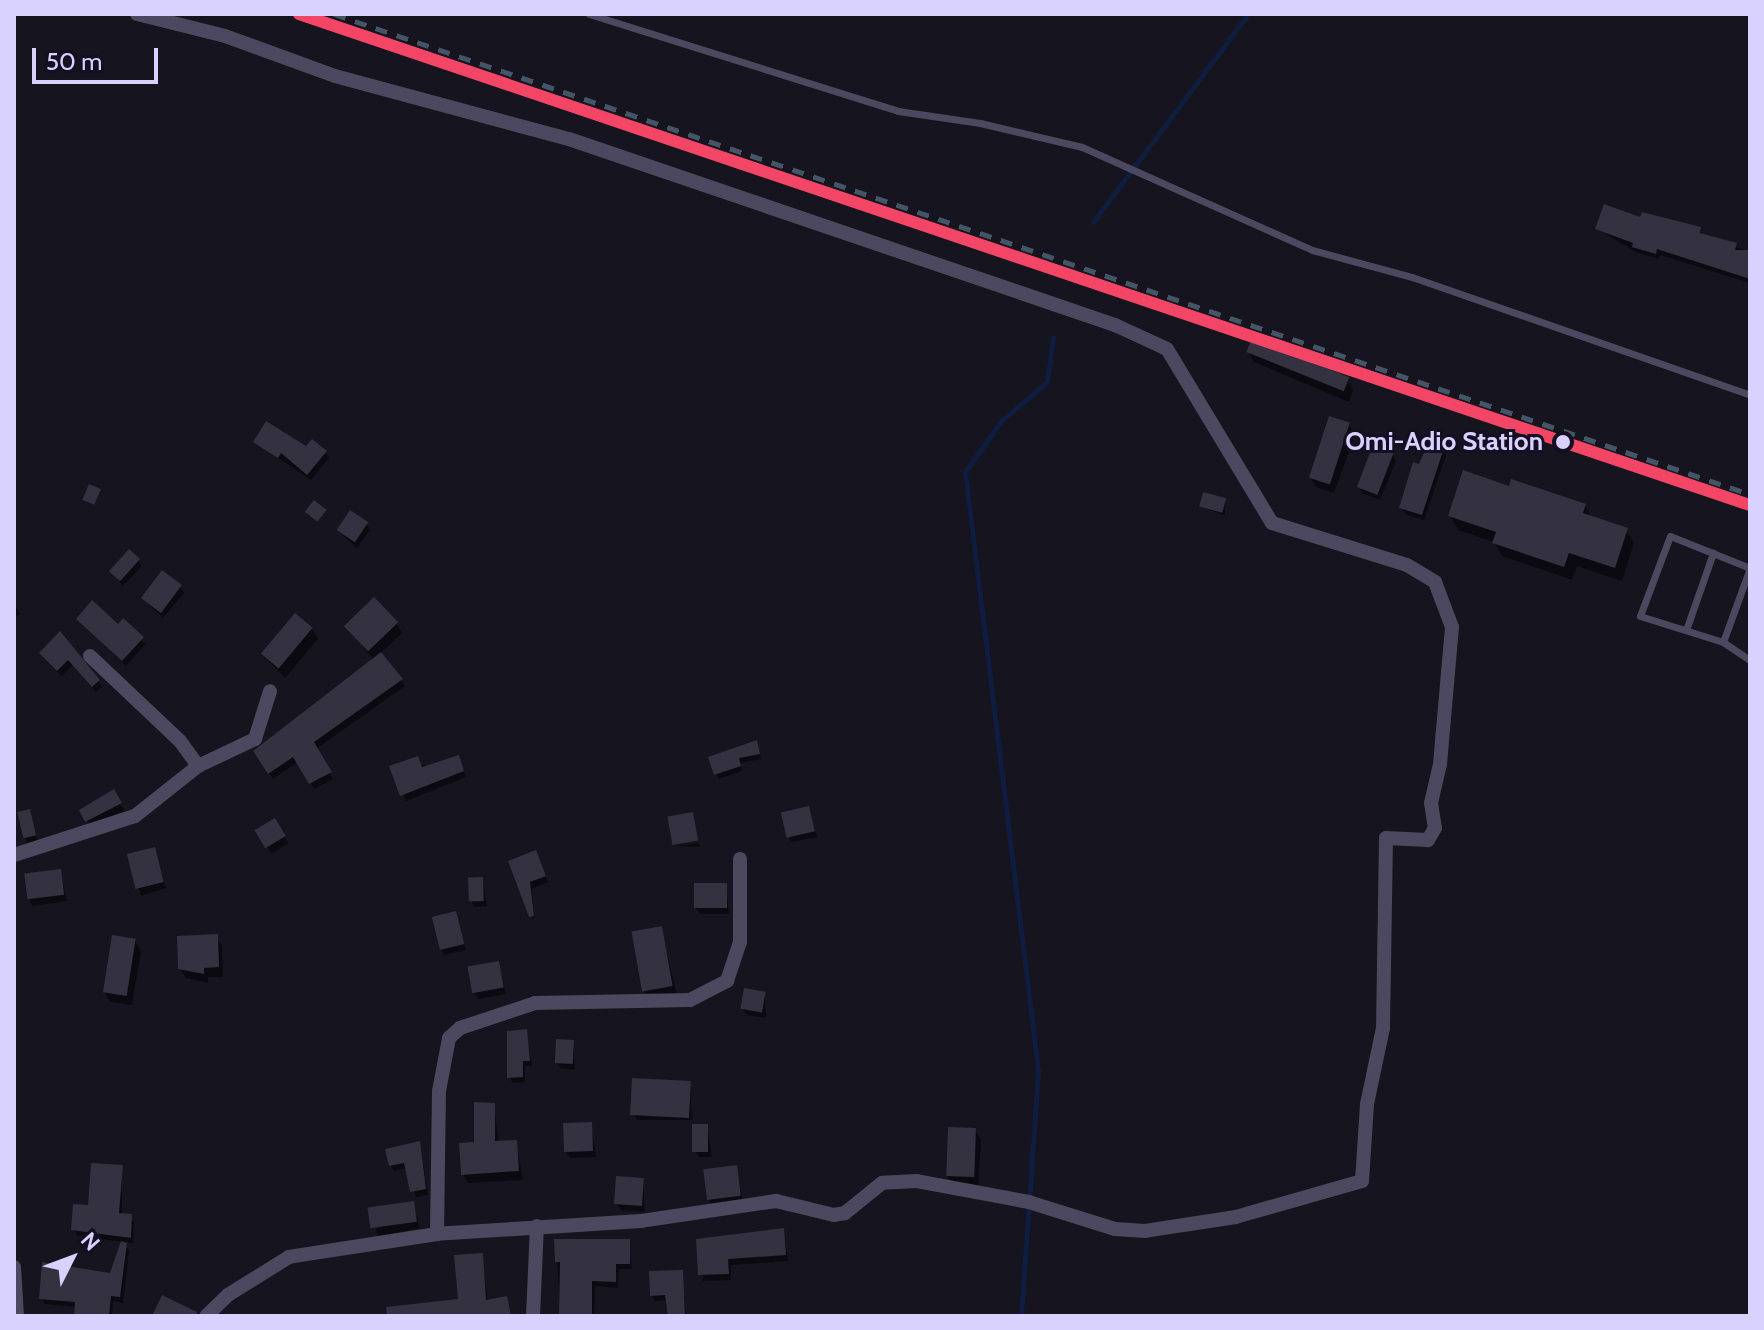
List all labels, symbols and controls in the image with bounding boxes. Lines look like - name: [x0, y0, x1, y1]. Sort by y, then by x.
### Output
- scale bar: [36, 32, 162, 82]
- text: 50 m: [46, 47, 102, 76]
- place label: Omi-Adio Station: [1345, 426, 1543, 458]
- marker: Omi-Adio Station: [1550, 429, 1576, 455]
- north arrow: [32, 1218, 112, 1298]
- text: N: [75, 1227, 105, 1256]

